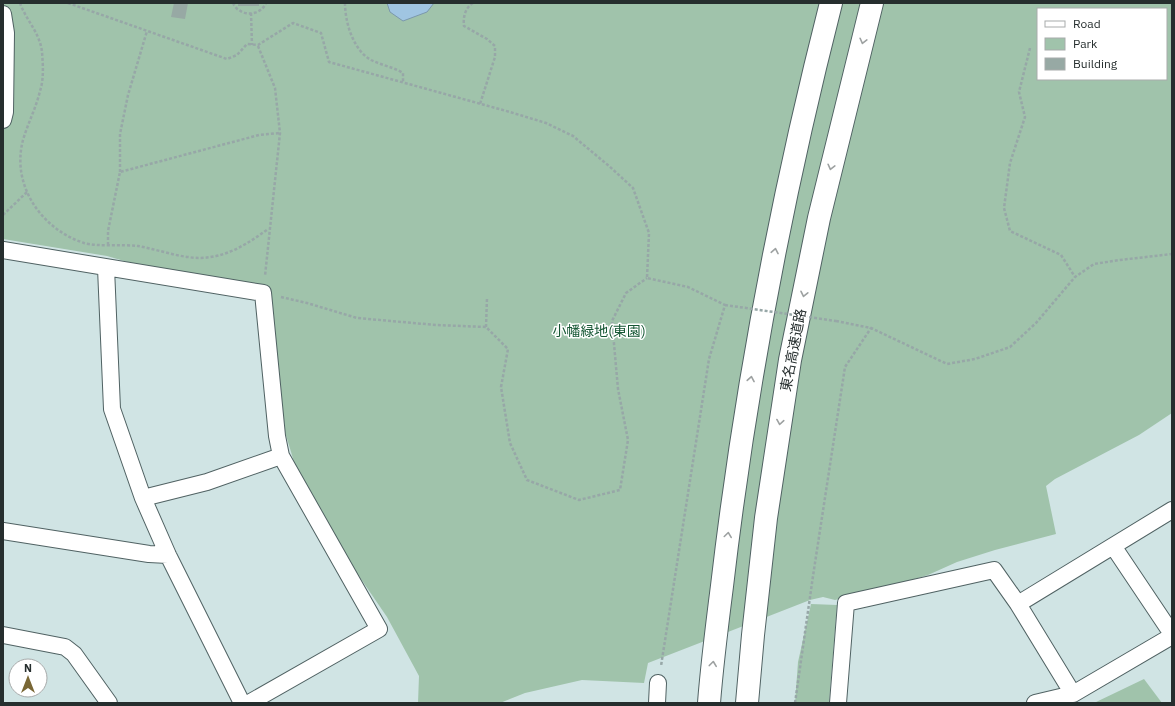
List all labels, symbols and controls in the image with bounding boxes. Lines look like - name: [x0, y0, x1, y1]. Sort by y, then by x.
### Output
- legend: [1037, 8, 1167, 80]
- text: Road: [1073, 16, 1101, 31]
- text: Park: [1073, 36, 1098, 51]
- one-way arrow: [859, 38, 867, 44]
- text: Building: [1073, 56, 1118, 71]
- one-way arrow: [828, 164, 836, 170]
- one-way arrow: [770, 248, 779, 254]
- one-way arrow: [800, 291, 808, 297]
- street label: 東名高速道路: [776, 307, 810, 393]
- park label: 小幡緑地(東園): [552, 322, 646, 340]
- one-way arrow: [746, 376, 755, 382]
- one-way arrow: [776, 419, 785, 425]
- one-way arrow: [723, 532, 732, 538]
- north arrow: [8, 658, 48, 698]
- text: N: [24, 661, 32, 675]
- one-way arrow: [708, 661, 717, 667]

